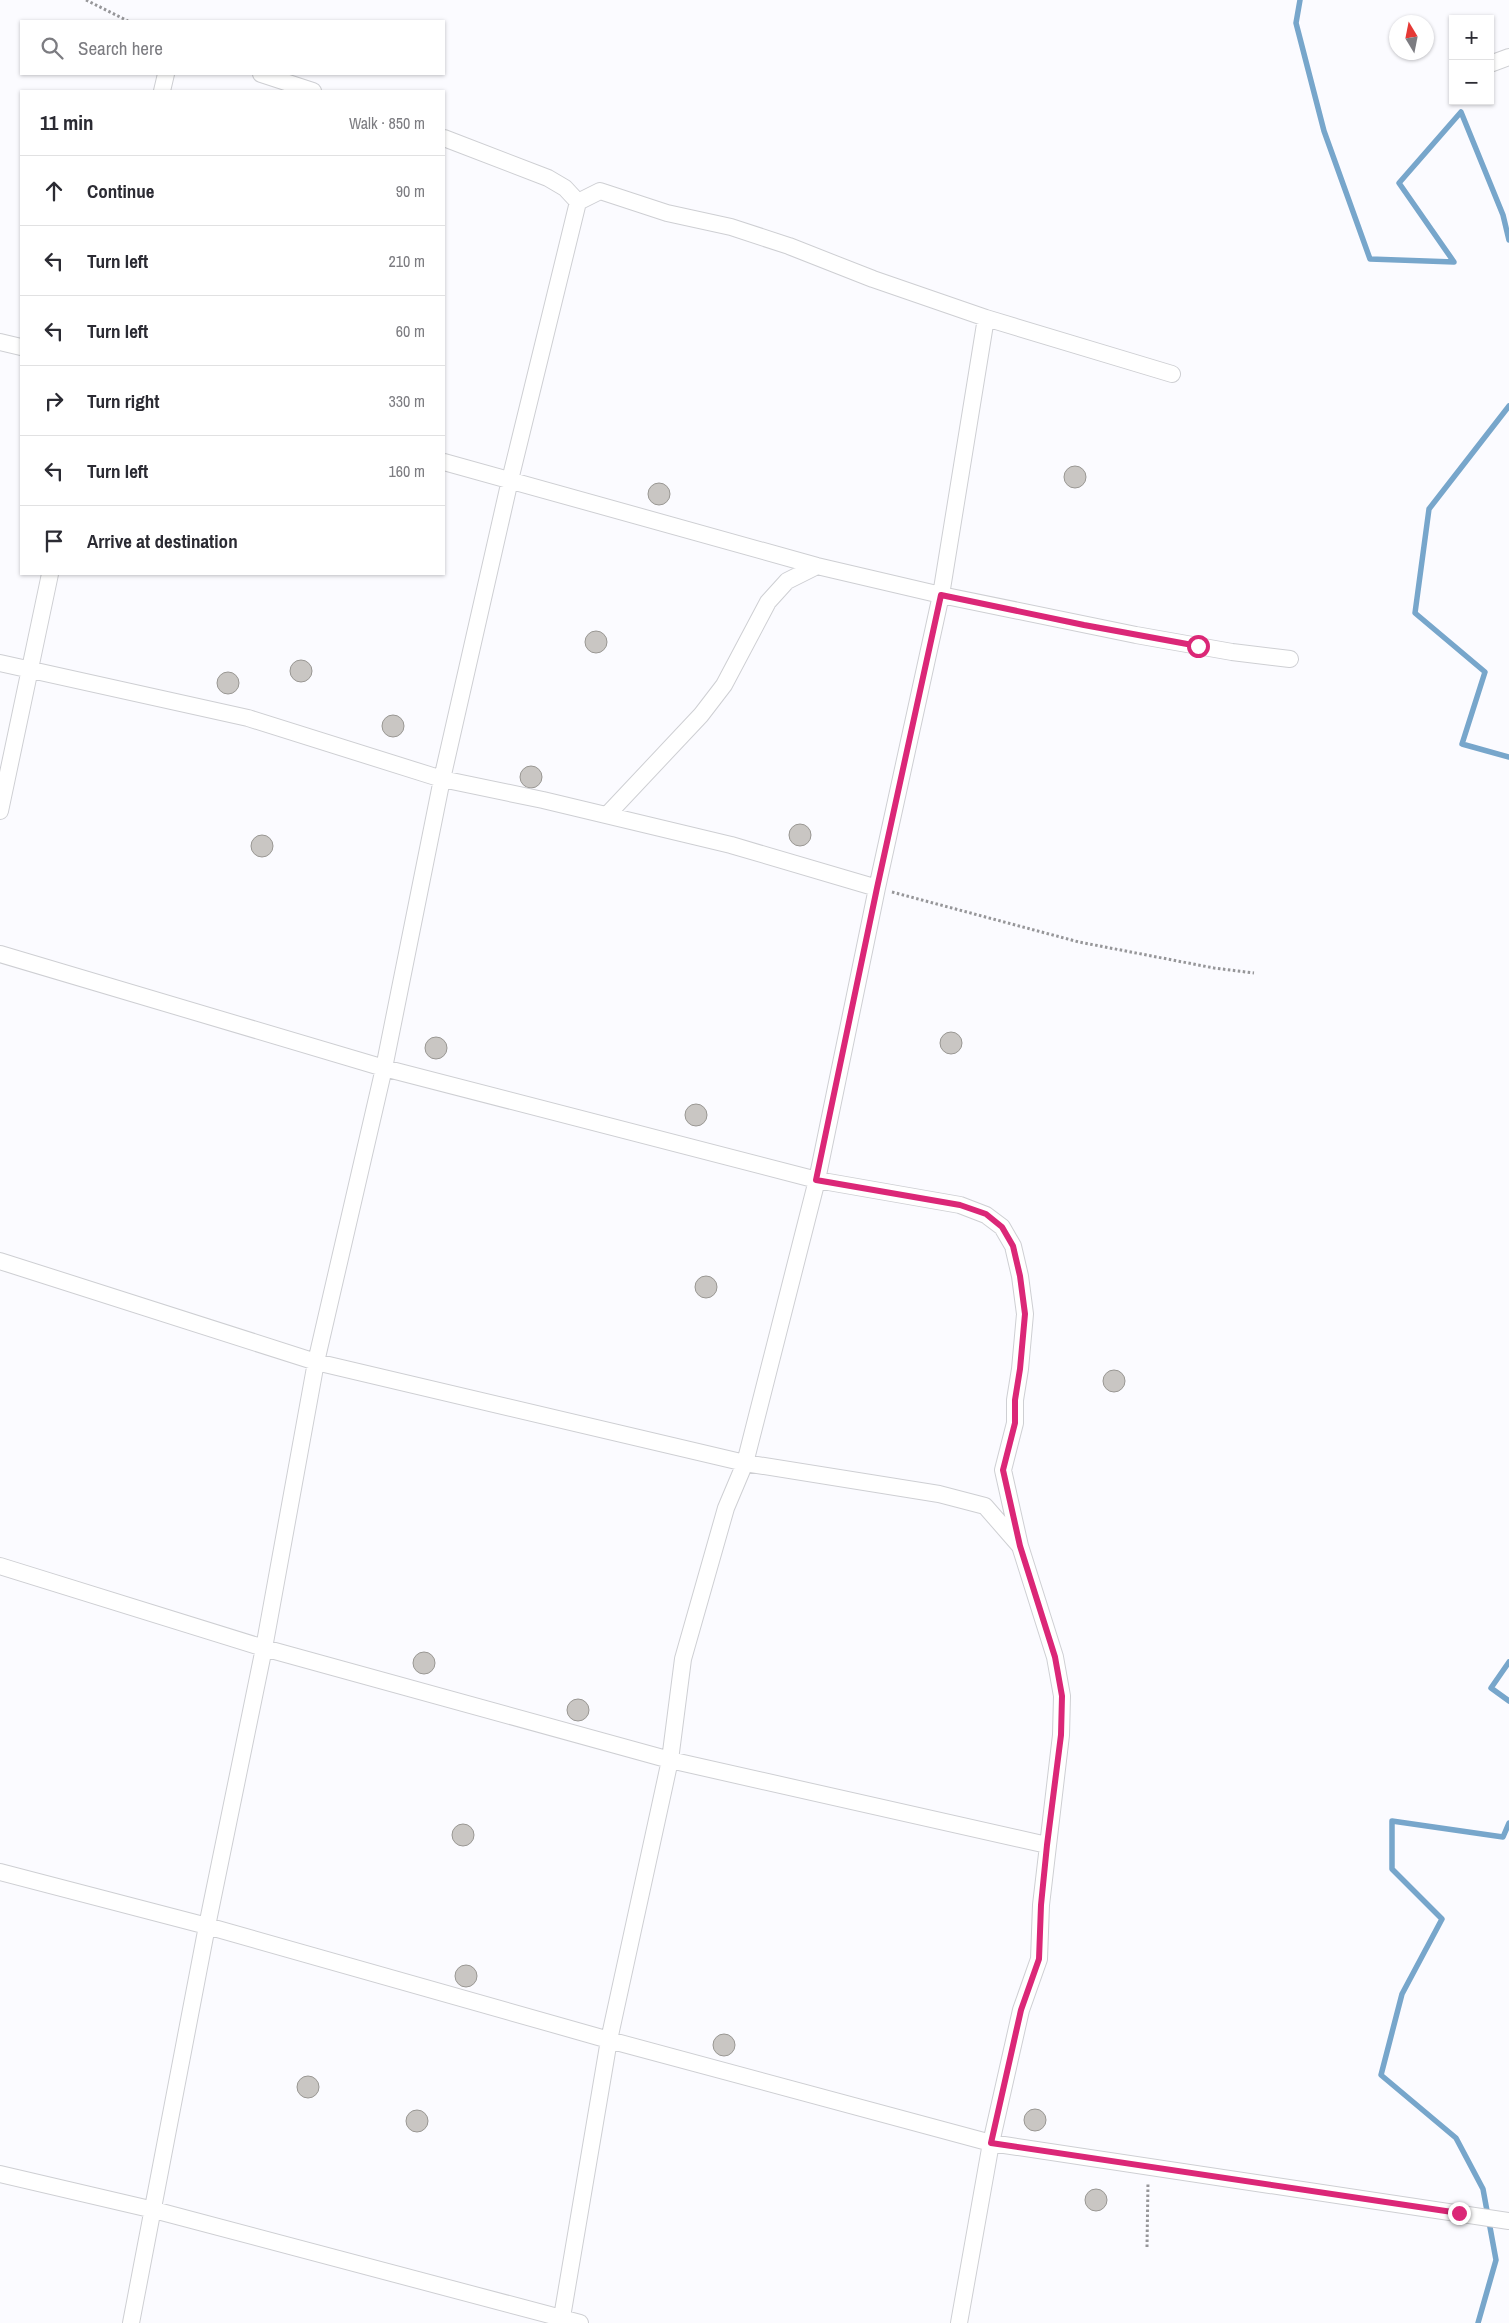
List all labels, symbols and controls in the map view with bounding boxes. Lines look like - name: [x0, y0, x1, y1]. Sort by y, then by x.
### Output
- north arrow: [1389, 15, 1434, 60]
- map controls: [1449, 15, 1494, 105]
- button: +: [1449, 15, 1494, 60]
- search box: [20, 20, 445, 75]
- icon: search: [38, 34, 66, 62]
- text: Search here: [78, 35, 163, 61]
- button: −: [1449, 60, 1494, 105]
- text: 11 min: [40, 108, 94, 137]
- text: Walk · 850 m: [349, 112, 425, 134]
- icon: ahead: [40, 177, 68, 205]
- text: Continue: [87, 178, 155, 204]
- text: 90 m: [396, 180, 425, 202]
- icon: left: [40, 247, 68, 275]
- text: Turn left: [87, 248, 148, 274]
- text: 210 m: [389, 250, 425, 272]
- icon: left: [40, 317, 68, 345]
- text: Turn left: [87, 318, 148, 344]
- text: 60 m: [396, 320, 425, 342]
- icon: right: [40, 387, 68, 415]
- text: Turn right: [87, 388, 159, 414]
- text: 330 m: [389, 390, 425, 412]
- icon: left: [40, 457, 68, 485]
- text: Turn left: [87, 458, 148, 484]
- text: 160 m: [389, 460, 425, 482]
- icon: arrive: [40, 527, 68, 555]
- text: Arrive at destination: [87, 528, 238, 554]
- route start: [1187, 635, 1210, 658]
- route end: [1448, 2202, 1471, 2225]

